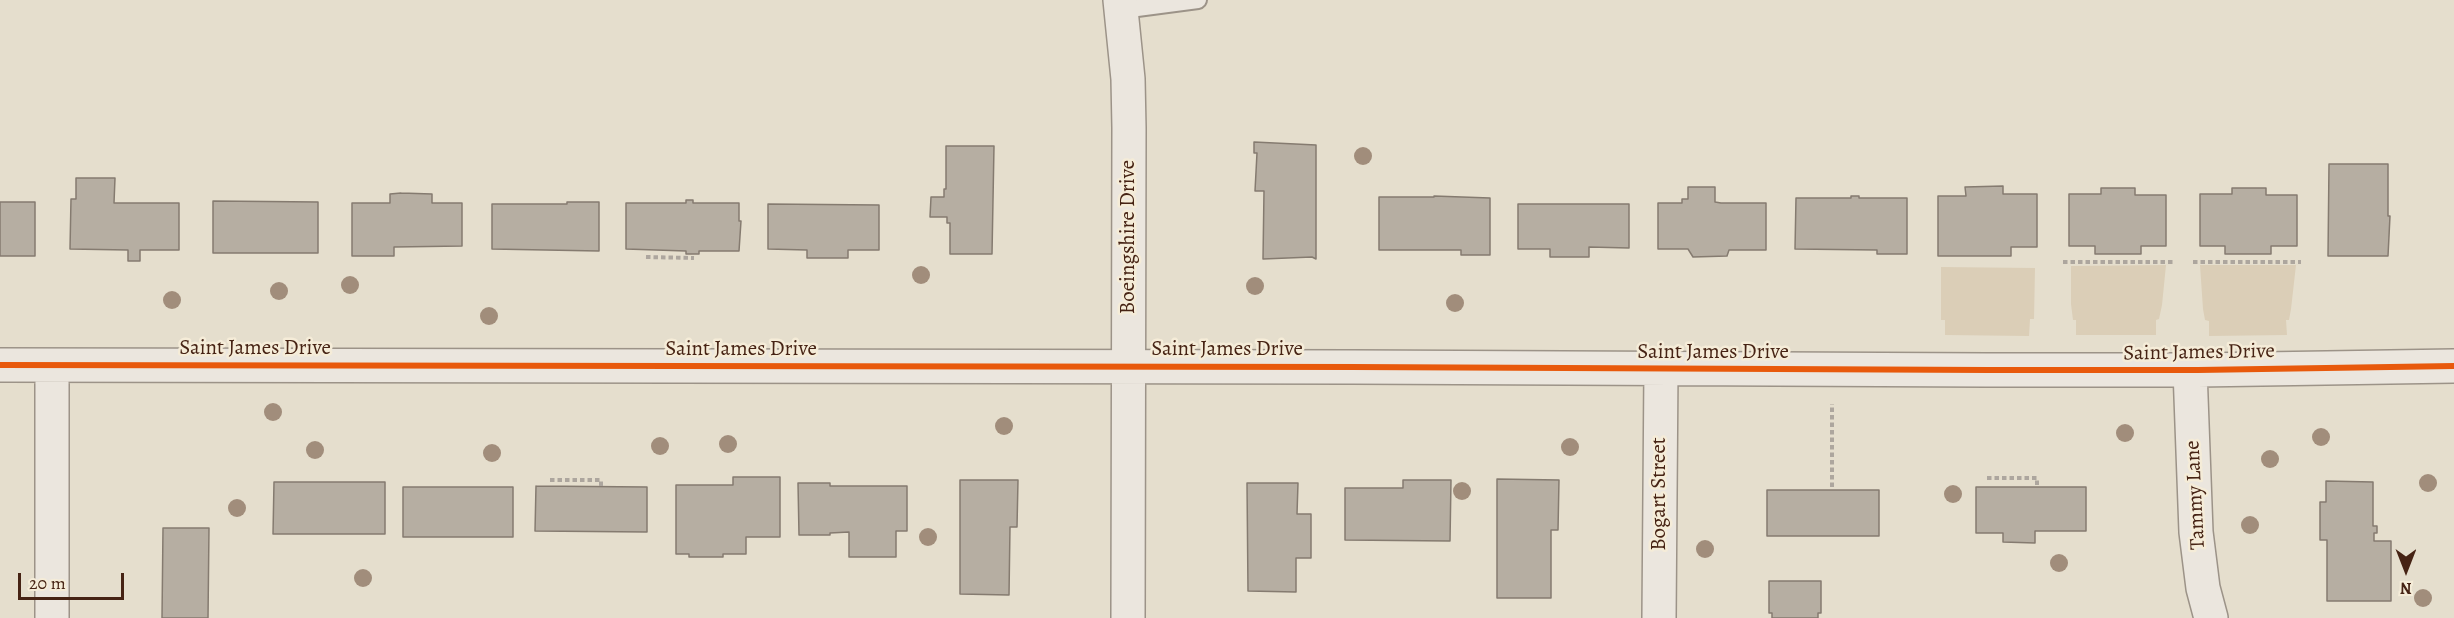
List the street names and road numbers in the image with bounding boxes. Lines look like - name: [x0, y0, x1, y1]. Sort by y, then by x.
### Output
- street label: Boeingshire Drive: [1116, 160, 1142, 314]
- street label: Saint James Drive: [179, 336, 331, 362]
- street label: Saint James Drive: [665, 337, 817, 363]
- street label: Saint James Drive: [1151, 337, 1303, 363]
- street label: Saint James Drive: [2123, 339, 2275, 367]
- street label: Saint James Drive: [1637, 340, 1789, 366]
- street label: Bogart Street: [1647, 437, 1673, 551]
- street label: Tammy Lane: [2181, 440, 2211, 550]

